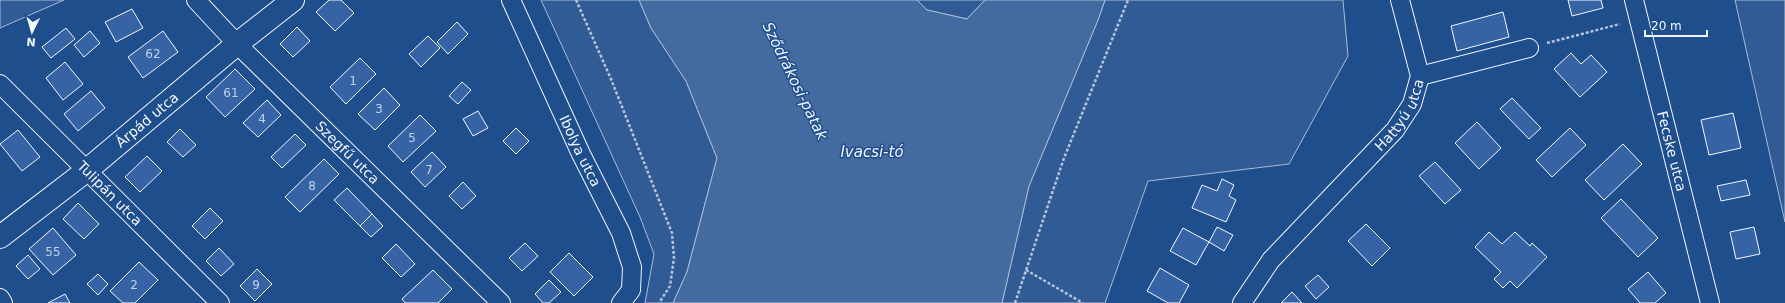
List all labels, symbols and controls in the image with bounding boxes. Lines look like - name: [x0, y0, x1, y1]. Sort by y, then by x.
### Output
- north arrow: [12, 12, 52, 52]
- scale bar: [1645, 12, 1707, 38]
- water label: Sződrákosi-patak: [759, 19, 832, 144]
- text: 20 m: [1651, 19, 1682, 33]
- text: N: [26, 35, 36, 48]
- house number: 62: [145, 47, 161, 61]
- house number: 1: [349, 74, 357, 88]
- street label: Hattyú utca: [1371, 77, 1427, 154]
- house number: 61: [223, 86, 239, 100]
- street label: Árpád utca: [112, 89, 181, 151]
- house number: 3: [375, 102, 383, 116]
- street label: Fecske utca: [1654, 109, 1690, 193]
- house number: 4: [258, 112, 266, 126]
- street label: Ibolya utca: [556, 113, 604, 189]
- street label: Szegfű utca: [312, 118, 383, 187]
- house number: 5: [408, 131, 416, 145]
- water label: Ivacsi-tó: [840, 143, 904, 161]
- street label: Tulipán utca: [74, 157, 145, 229]
- house number: 7: [425, 163, 433, 177]
- house number: 8: [308, 179, 316, 193]
- house number: 55: [45, 245, 61, 259]
- house number: 2: [130, 278, 138, 292]
- house number: 9: [252, 278, 260, 292]

